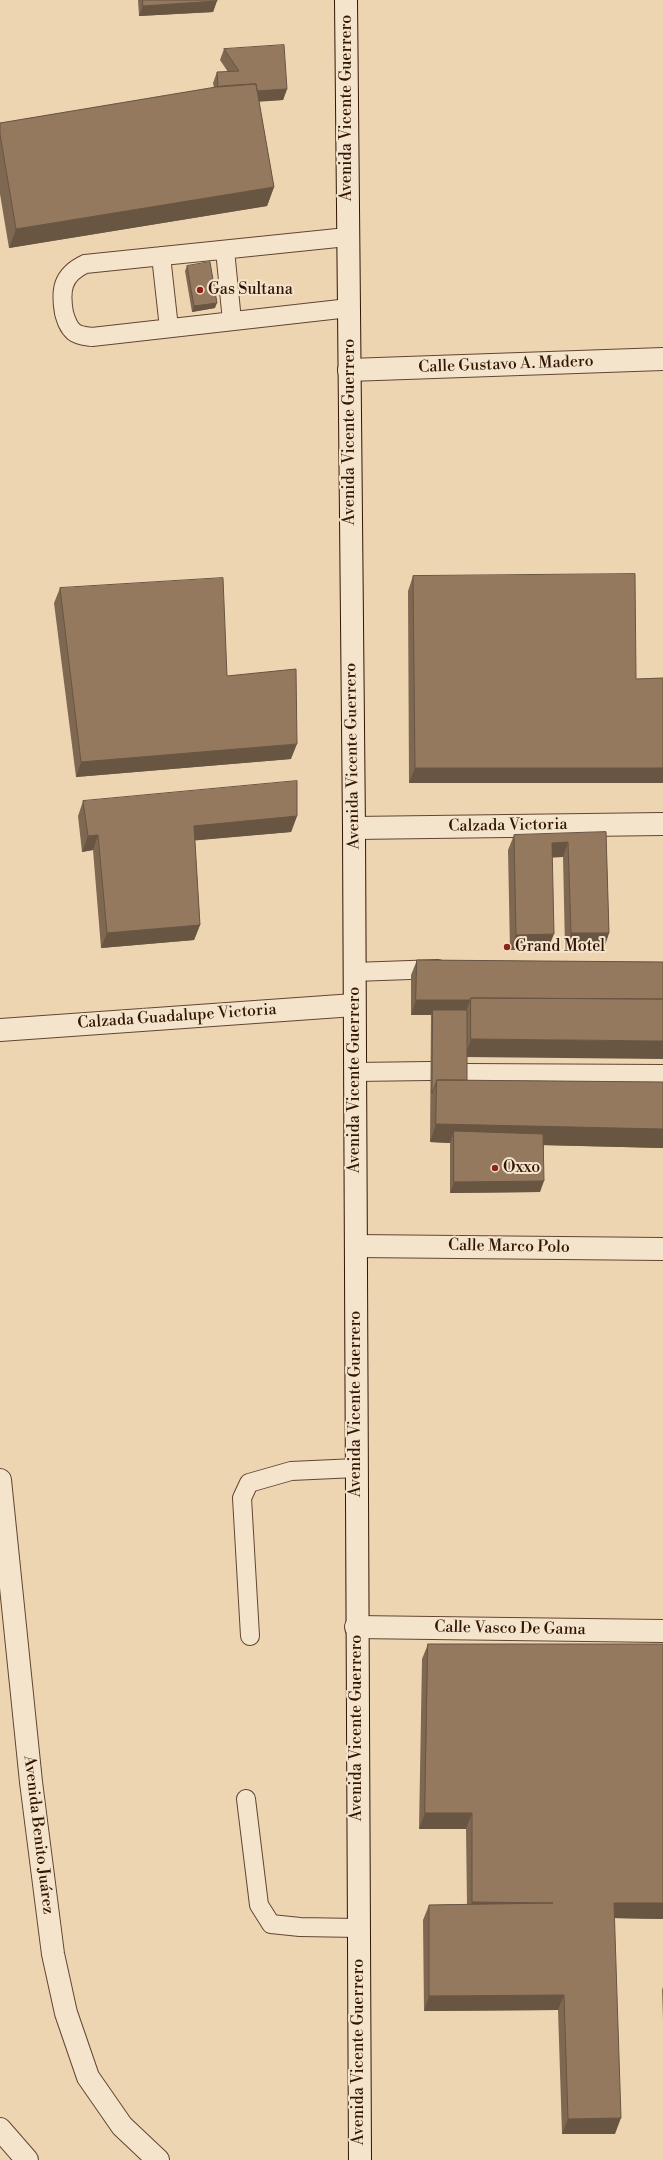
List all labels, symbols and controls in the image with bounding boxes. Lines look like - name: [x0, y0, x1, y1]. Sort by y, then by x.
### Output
- street label: Avenida Vicente Guerrero: [337, 15, 357, 201]
- place label: Gas Sultana: [208, 280, 293, 300]
- marker: Gas Sultana: [195, 285, 205, 295]
- street label: Avenida Vicente Guerrero: [340, 339, 360, 525]
- street label: Calle Gustavo A. Madero: [418, 352, 594, 378]
- street label: Avenida Vicente Guerrero: [342, 663, 364, 849]
- street label: Calzada Victoria: [448, 815, 568, 837]
- place label: Grand Motel: [515, 937, 605, 957]
- marker: Grand Motel: [502, 942, 512, 952]
- street label: Avenida Vicente Guerrero: [345, 987, 365, 1173]
- street label: Calzada Guadalupe Victoria: [77, 1000, 277, 1034]
- place label: Oxxo: [503, 1158, 540, 1178]
- marker: Oxxo: [490, 1163, 500, 1173]
- street label: Calle Marco Polo: [448, 1236, 570, 1258]
- street label: Avenida Vicente Guerrero: [346, 1311, 366, 1497]
- street label: Calle Vasco De Gama: [434, 1618, 586, 1640]
- street label: Avenida Vicente Guerrero: [347, 1635, 367, 1821]
- street label: Avenida Benito Juárez: [19, 1755, 57, 1915]
- street label: Avenida Vicente Guerrero: [349, 1959, 369, 2145]

